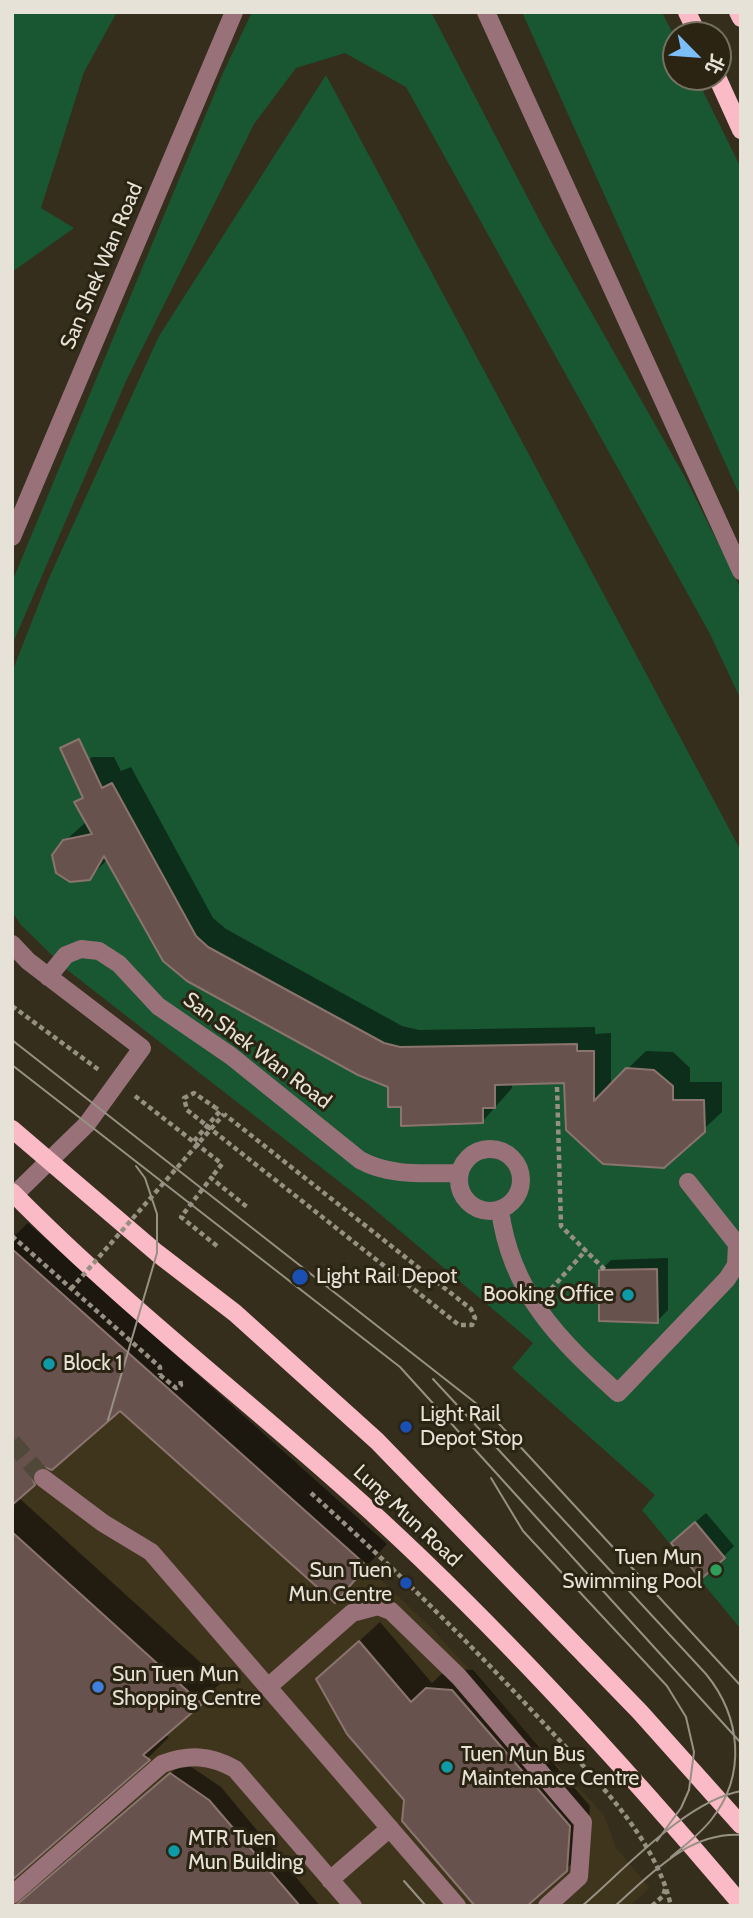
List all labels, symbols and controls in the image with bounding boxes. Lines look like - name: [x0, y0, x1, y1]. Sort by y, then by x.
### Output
- north arrow: [662, 21, 732, 91]
- text: 北: [700, 51, 729, 78]
- street label: San Shek Wan Road: [56, 179, 148, 353]
- street label: San Shek Wan Road: [178, 987, 336, 1115]
- place label: Light Rail Depot: [316, 1264, 457, 1290]
- marker: Light Rail Depot: [290, 1267, 310, 1287]
- place label: Booking Office: [483, 1282, 614, 1308]
- marker: Booking Office: [620, 1287, 636, 1303]
- place label: Block 1: [63, 1351, 122, 1377]
- marker: Block 1: [41, 1356, 57, 1372]
- place label: Light Rail Depot Stop: [420, 1402, 523, 1452]
- marker: Light Rail Depot Stop: [398, 1419, 414, 1435]
- street label: Lung Mun Road: [348, 1460, 466, 1572]
- place label: Tuen Mun Swimming Pool: [562, 1545, 702, 1595]
- place label: Sun Tuen Mun Centre: [289, 1558, 392, 1608]
- marker: Tuen Mun Swimming Pool: [708, 1562, 724, 1578]
- marker: Sun Tuen Mun Centre: [398, 1575, 414, 1591]
- place label: Sun Tuen Mun Shopping Centre: [112, 1662, 261, 1712]
- marker: Sun Tuen Mun Shopping Centre: [90, 1679, 106, 1695]
- place label: Tuen Mun Bus Maintenance Centre: [461, 1742, 639, 1792]
- marker: Tuen Mun Bus Maintenance Centre: [439, 1759, 455, 1775]
- place label: MTR Tuen Mun Building: [188, 1826, 303, 1876]
- marker: MTR Tuen Mun Building: [166, 1843, 182, 1859]

